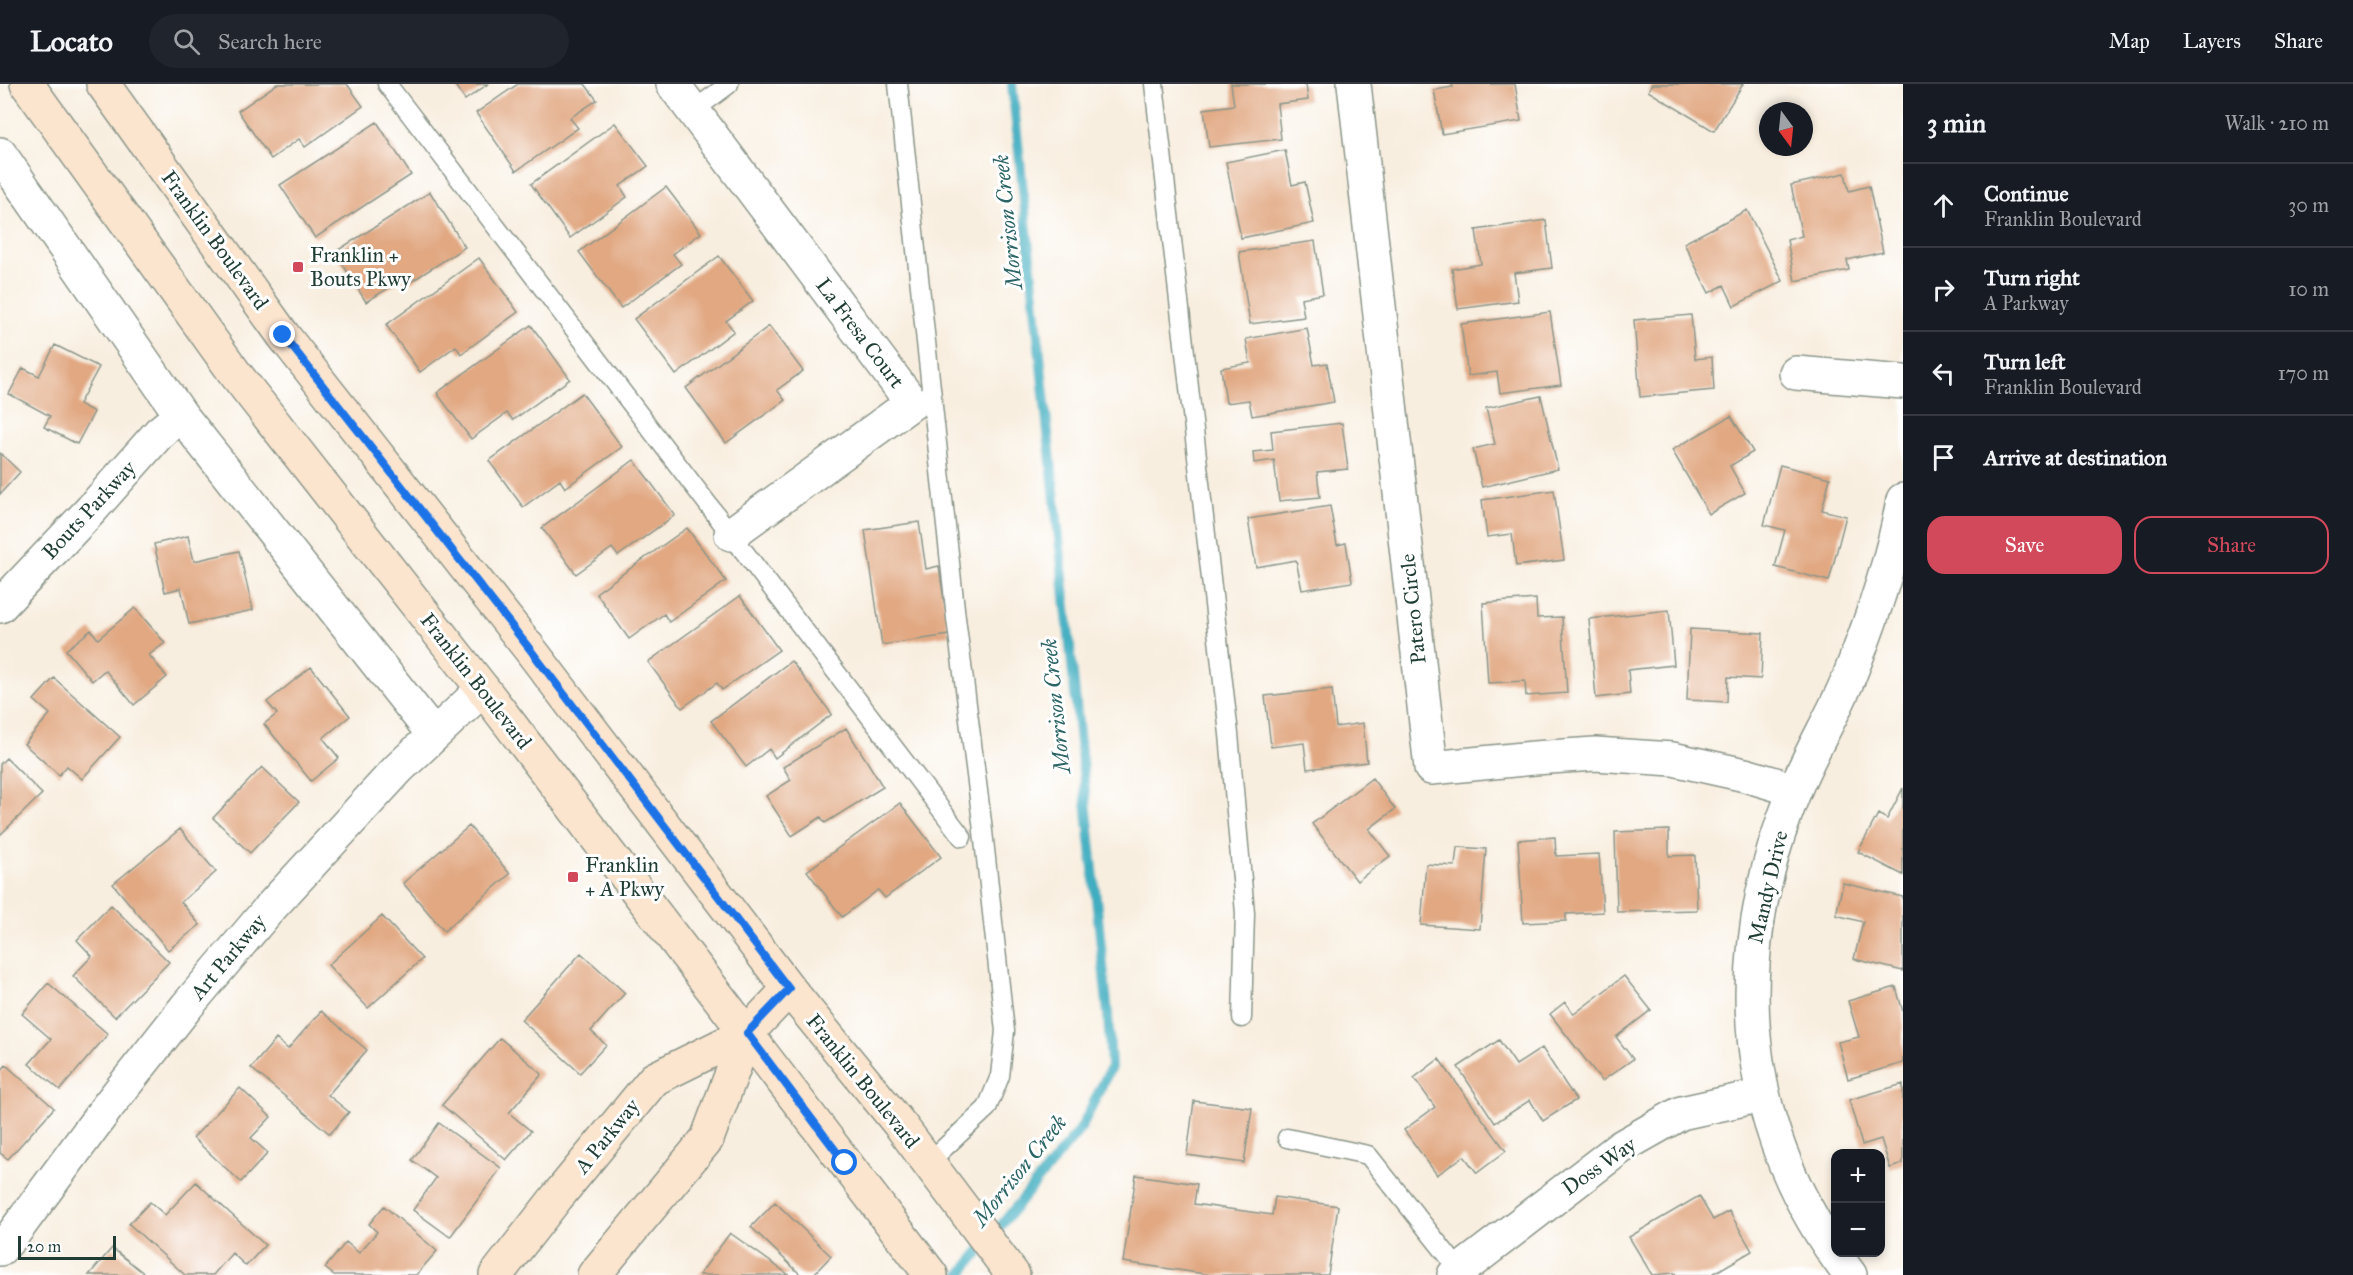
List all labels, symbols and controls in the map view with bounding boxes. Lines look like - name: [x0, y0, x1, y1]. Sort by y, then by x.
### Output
- search box: [149, 14, 569, 68]
- text: Locato: [30, 24, 113, 59]
- icon: search: [170, 25, 203, 58]
- text: Search here: [218, 28, 322, 55]
- text: Map: [2109, 28, 2150, 54]
- text: Layers: [2183, 28, 2241, 54]
- text: Share: [2274, 28, 2323, 54]
- north arrow: [1759, 102, 1813, 156]
- text: 3 min: [1927, 107, 1986, 139]
- text: Walk · 210 m: [2224, 111, 2329, 135]
- water label: Morrison Creek: [987, 153, 1028, 292]
- street label: Franklin Boulevard: [156, 165, 274, 315]
- text: Continue: [1984, 180, 2069, 207]
- icon: ahead: [1927, 189, 1960, 222]
- text: 30 m: [2288, 193, 2329, 217]
- text: Franklin Boulevard: [1984, 207, 2142, 231]
- place label: Franklin + Bouts Pkwy: [310, 242, 412, 292]
- marker: Franklin + Bouts Pkwy: [291, 260, 305, 274]
- text: Turn right: [1984, 264, 2080, 291]
- street label: La Fresa Court: [810, 273, 910, 394]
- icon: right: [1927, 273, 1960, 306]
- text: 10 m: [2288, 277, 2329, 301]
- text: A Parkway: [1984, 291, 2069, 315]
- route end: [269, 321, 295, 347]
- text: Turn left: [1984, 348, 2066, 375]
- icon: left: [1927, 357, 1960, 390]
- text: 170 m: [2278, 361, 2329, 385]
- text: Franklin Boulevard: [1984, 375, 2142, 399]
- icon: arrive: [1927, 441, 1960, 474]
- text: Arrive at destination: [1984, 444, 2167, 471]
- street label: Bouts Parkway: [37, 454, 142, 565]
- button: Save: [1927, 516, 2122, 574]
- button: Share: [2134, 516, 2329, 574]
- street label: Patero Circle: [1394, 552, 1432, 665]
- street label: Franklin Boulevard: [415, 608, 538, 755]
- water label: Morrison Creek: [1035, 637, 1076, 776]
- street label: Mandy Drive: [1742, 828, 1794, 946]
- place label: Franklin + A Pkwy: [585, 852, 665, 902]
- marker: Franklin + A Pkwy: [566, 870, 580, 884]
- street label: Art Parkway: [184, 908, 272, 1006]
- street label: Franklin Boulevard: [801, 1008, 926, 1154]
- street label: A Parkway: [568, 1092, 646, 1179]
- water label: Morrison Creek: [965, 1109, 1072, 1233]
- street label: Doss Way: [1557, 1130, 1642, 1201]
- route start: [831, 1149, 857, 1175]
- map controls: [1831, 1149, 1885, 1257]
- button: +: [1831, 1149, 1885, 1203]
- button: −: [1831, 1203, 1885, 1257]
- scale bar: [18, 1233, 116, 1260]
- text: 20 m: [27, 1237, 61, 1256]

